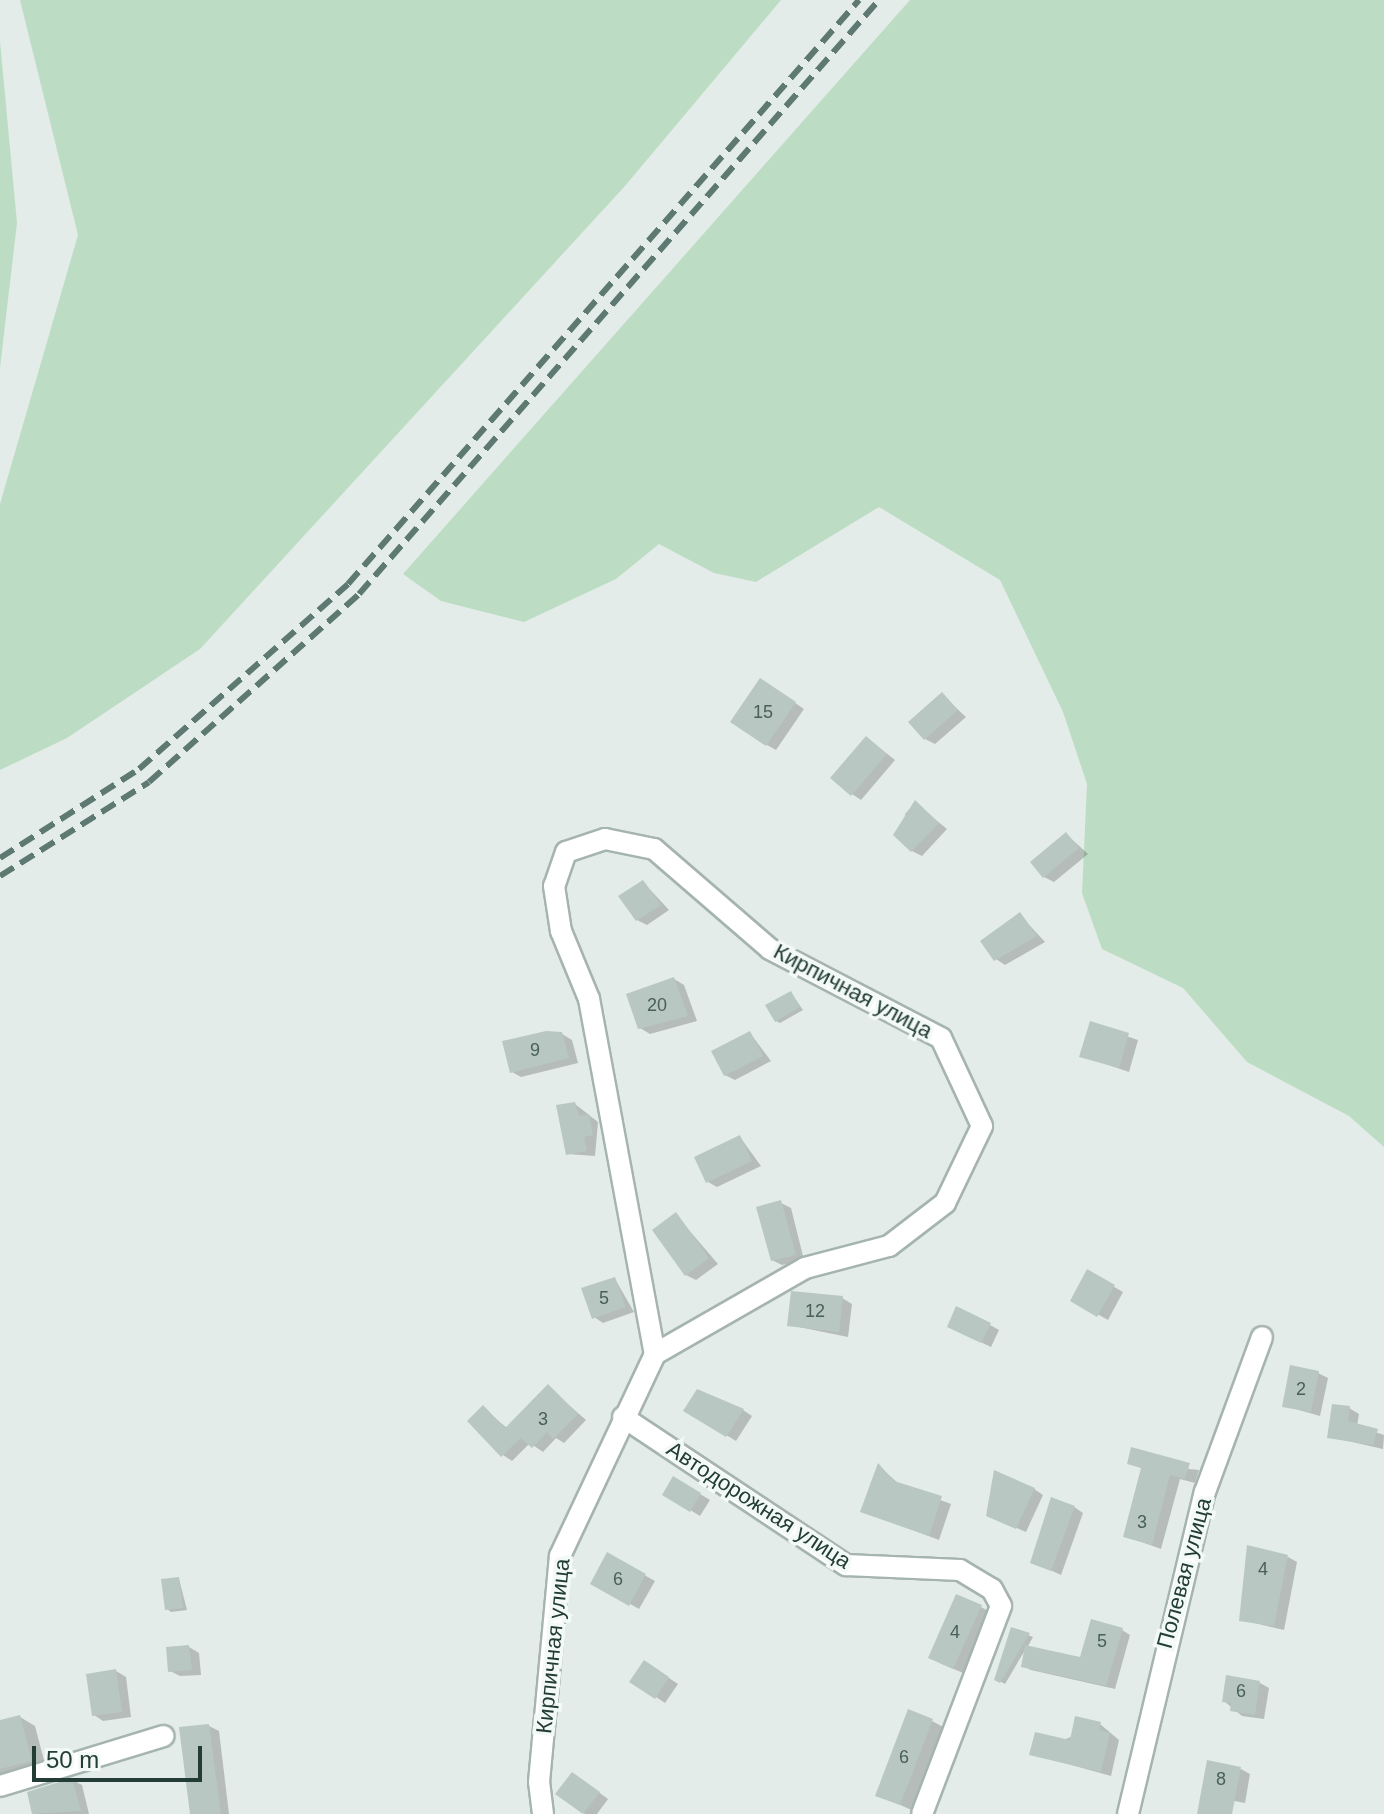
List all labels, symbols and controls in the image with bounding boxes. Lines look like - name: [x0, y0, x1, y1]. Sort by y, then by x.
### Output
- house number: 15: [753, 701, 773, 723]
- street label: Кирпичная улица: [769, 938, 937, 1044]
- house number: 20: [647, 994, 667, 1016]
- house number: 9: [530, 1039, 540, 1061]
- house number: 5: [599, 1287, 609, 1309]
- house number: 12: [805, 1300, 825, 1322]
- house number: 2: [1296, 1378, 1306, 1400]
- house number: 3: [538, 1408, 548, 1430]
- street label: Автодорожная улица: [662, 1436, 856, 1574]
- street label: Полевая улица: [1151, 1495, 1217, 1651]
- house number: 3: [1137, 1511, 1147, 1533]
- street label: Кирпичная улица: [531, 1557, 575, 1735]
- house number: 4: [1258, 1558, 1268, 1580]
- house number: 6: [613, 1568, 623, 1590]
- house number: 4: [950, 1621, 960, 1643]
- house number: 5: [1097, 1630, 1107, 1652]
- house number: 6: [1236, 1680, 1246, 1702]
- scale bar: [36, 1730, 206, 1780]
- text: 50 m: [46, 1746, 99, 1773]
- house number: 6: [899, 1746, 909, 1768]
- house number: 8: [1216, 1768, 1226, 1790]

